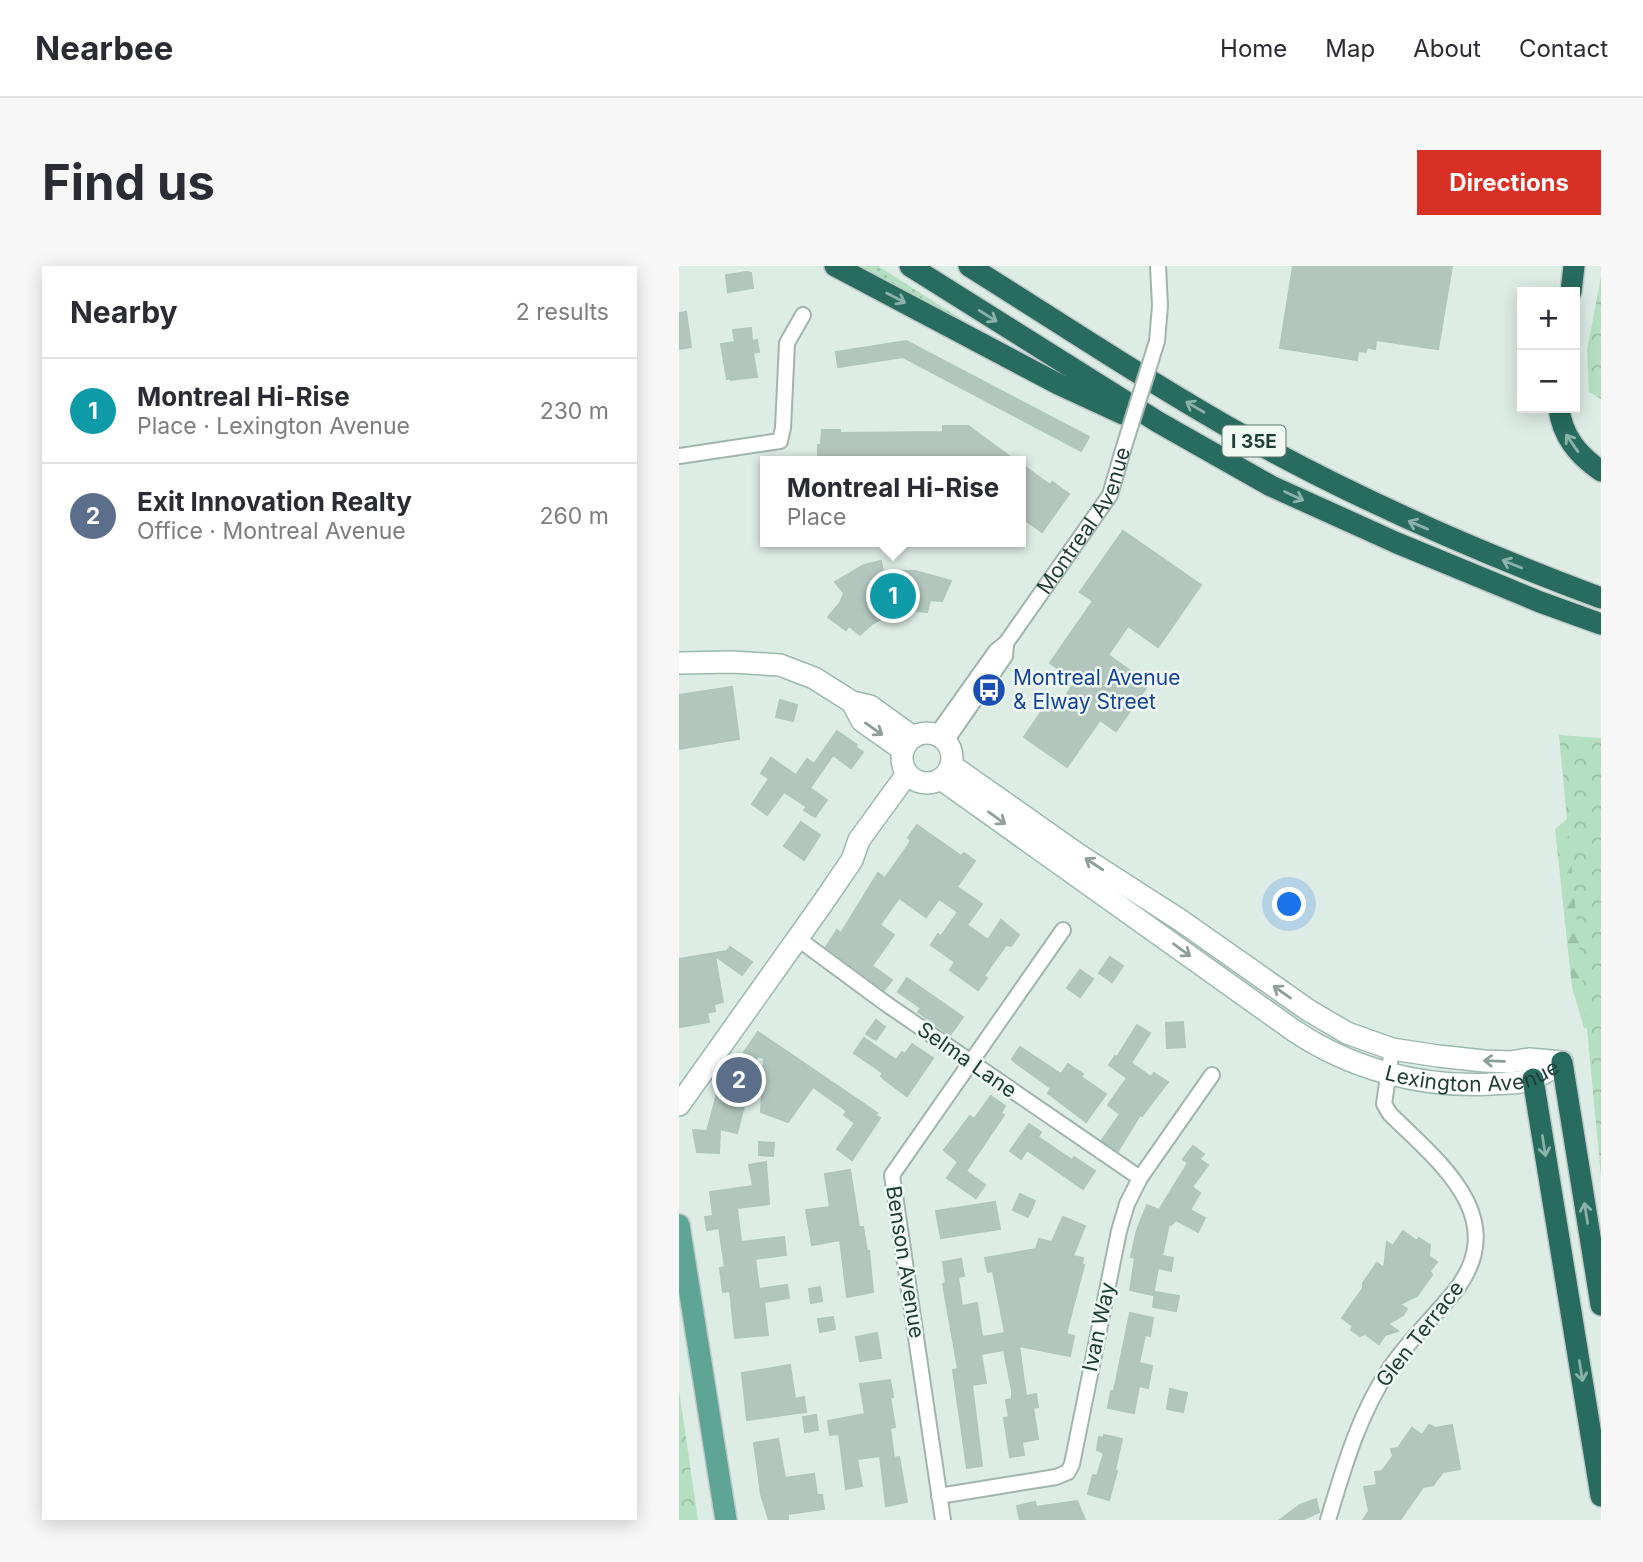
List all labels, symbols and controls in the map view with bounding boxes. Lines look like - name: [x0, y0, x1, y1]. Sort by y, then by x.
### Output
- text: Nearbee: [35, 28, 173, 68]
- text: Home: [1220, 34, 1287, 63]
- text: Map: [1325, 34, 1375, 63]
- text: About: [1413, 34, 1481, 63]
- text: Contact: [1519, 34, 1608, 63]
- button: Directions: [1417, 150, 1601, 215]
- text: Find us: [42, 153, 215, 212]
- map controls: [1517, 287, 1580, 413]
- button: +: [1517, 287, 1580, 350]
- one-way arrow: [885, 292, 906, 305]
- text: Nearby: [70, 294, 178, 330]
- text: 2 results: [516, 298, 609, 326]
- one-way arrow: [978, 309, 998, 323]
- button: −: [1517, 350, 1580, 413]
- text: Montreal Hi-Rise: [137, 381, 350, 412]
- text: 1: [88, 397, 98, 425]
- text: 230 m: [540, 397, 609, 425]
- one-way arrow: [1185, 400, 1205, 414]
- text: Place · Lexington Avenue: [137, 412, 410, 440]
- road number: I 35E: [1223, 426, 1285, 456]
- one-way arrow: [1565, 434, 1580, 453]
- street label: Montreal Avenue: [1031, 444, 1135, 599]
- popup: [760, 456, 1026, 547]
- text: Montreal Hi-Rise: [787, 472, 999, 503]
- text: Exit Innovation Realty: [137, 486, 412, 517]
- one-way arrow: [1283, 490, 1304, 503]
- text: 2: [86, 502, 100, 530]
- text: 260 m: [540, 502, 609, 530]
- text: Place: [787, 503, 846, 531]
- text: Office · Montreal Avenue: [137, 517, 406, 545]
- one-way arrow: [1407, 517, 1429, 530]
- one-way arrow: [1501, 557, 1523, 570]
- pin: 1: [870, 570, 916, 622]
- place label: Montreal Avenue & Elway Street: [1013, 665, 1180, 714]
- bus stop icon: Montreal Avenue & Elway Street: [970, 671, 1008, 709]
- one-way arrow: [864, 722, 883, 736]
- one-way arrow: [987, 811, 1006, 825]
- one-way arrow: [1084, 857, 1104, 871]
- your location: [1272, 887, 1306, 921]
- one-way arrow: [1172, 943, 1191, 958]
- one-way arrow: [1273, 985, 1292, 999]
- street label: Selma Lane: [913, 1016, 1022, 1103]
- pin: 2: [716, 1054, 762, 1106]
- street label: Lexington Avenue: [1382, 1054, 1564, 1097]
- one-way arrow: [1483, 1055, 1506, 1068]
- one-way arrow: [1538, 1134, 1551, 1157]
- street label: Benson Avenue: [881, 1184, 930, 1340]
- one-way arrow: [1579, 1203, 1592, 1225]
- street label: Glen Terrace: [1370, 1276, 1469, 1392]
- street label: Ivan Way: [1077, 1280, 1120, 1374]
- one-way arrow: [1575, 1359, 1588, 1382]

